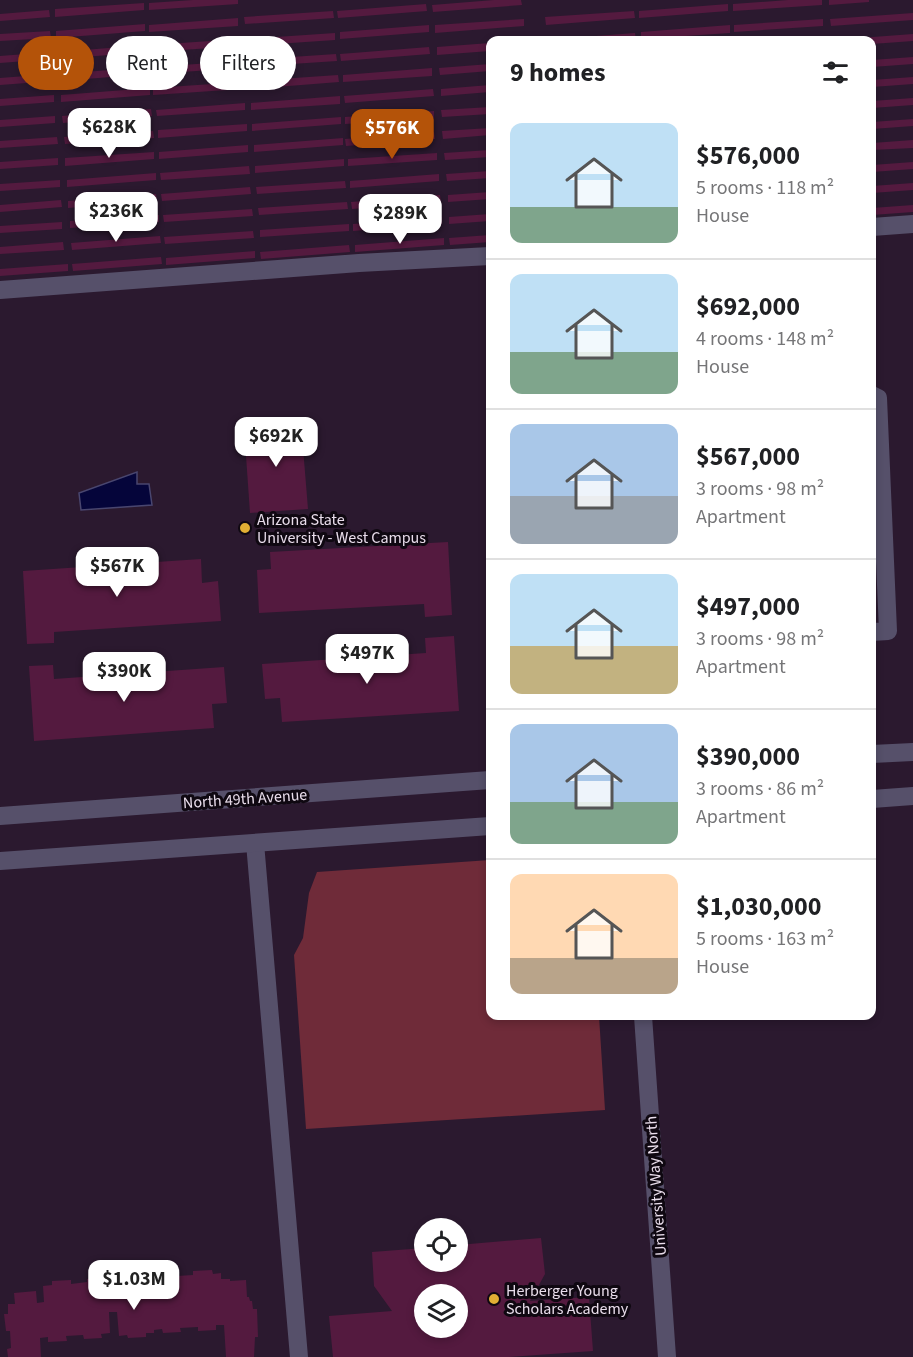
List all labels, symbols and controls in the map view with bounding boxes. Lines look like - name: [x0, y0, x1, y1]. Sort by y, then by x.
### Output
- chip: Buy: [18, 36, 94, 90]
- chip: Rent: [106, 36, 188, 90]
- chip: Filters: [200, 36, 296, 90]
- text: 9 homes: [510, 54, 605, 91]
- icon: filters: [819, 56, 852, 89]
- pin: $628K: [67, 108, 151, 159]
- pin: $576K: [350, 109, 434, 160]
- text: $628K: [82, 113, 136, 141]
- text: $576K: [365, 114, 419, 142]
- text: $576,000: [696, 137, 800, 174]
- icon: home: [558, 147, 630, 219]
- text: 5 rooms · 118 m²: [696, 174, 834, 202]
- pin: $236K: [74, 192, 158, 243]
- pin: $289K: [358, 194, 442, 245]
- text: $236K: [89, 197, 143, 225]
- text: $289K: [373, 199, 427, 227]
- text: House: [696, 202, 749, 230]
- text: $692,000: [696, 288, 800, 325]
- icon: home: [558, 298, 630, 370]
- text: 4 rooms · 148 m²: [696, 325, 834, 353]
- text: House: [696, 353, 749, 381]
- pin: $692K: [234, 417, 318, 468]
- text: $692K: [249, 422, 303, 450]
- text: $567,000: [696, 438, 800, 475]
- icon: home: [558, 448, 630, 520]
- text: 3 rooms · 98 m²: [696, 475, 824, 503]
- text: Apartment: [696, 503, 786, 531]
- place label: Arizona State University - West Campus: [257, 509, 426, 549]
- marker: Arizona State University - West Campus: [238, 521, 252, 535]
- pin: $567K: [75, 547, 159, 598]
- text: $567K: [90, 552, 144, 580]
- text: $497,000: [696, 588, 800, 625]
- icon: home: [558, 598, 630, 670]
- text: 3 rooms · 98 m²: [696, 625, 824, 653]
- pin: $497K: [325, 634, 409, 685]
- text: $497K: [340, 639, 394, 667]
- pin: $390K: [82, 652, 166, 703]
- text: Apartment: [696, 653, 786, 681]
- text: $390K: [97, 657, 151, 685]
- text: $390,000: [696, 738, 800, 775]
- icon: home: [558, 748, 630, 820]
- text: 3 rooms · 86 m²: [696, 775, 824, 803]
- street label: North 49th Avenue: [182, 784, 308, 814]
- text: Apartment: [696, 803, 786, 831]
- text: $1,030,000: [696, 888, 821, 925]
- icon: home: [558, 898, 630, 970]
- text: 5 rooms · 163 m²: [696, 925, 834, 953]
- text: House: [696, 953, 749, 981]
- street label: University Way North: [640, 1115, 672, 1257]
- map controls: [414, 1218, 468, 1338]
- button: locate: [414, 1218, 468, 1272]
- pin: $1.03M: [85, 1260, 183, 1311]
- text: $1.03M: [102, 1265, 166, 1293]
- place label: Herberger Young Scholars Academy: [506, 1280, 629, 1320]
- button: layers: [414, 1284, 468, 1338]
- marker: Herberger Young Scholars Academy: [487, 1292, 501, 1306]

